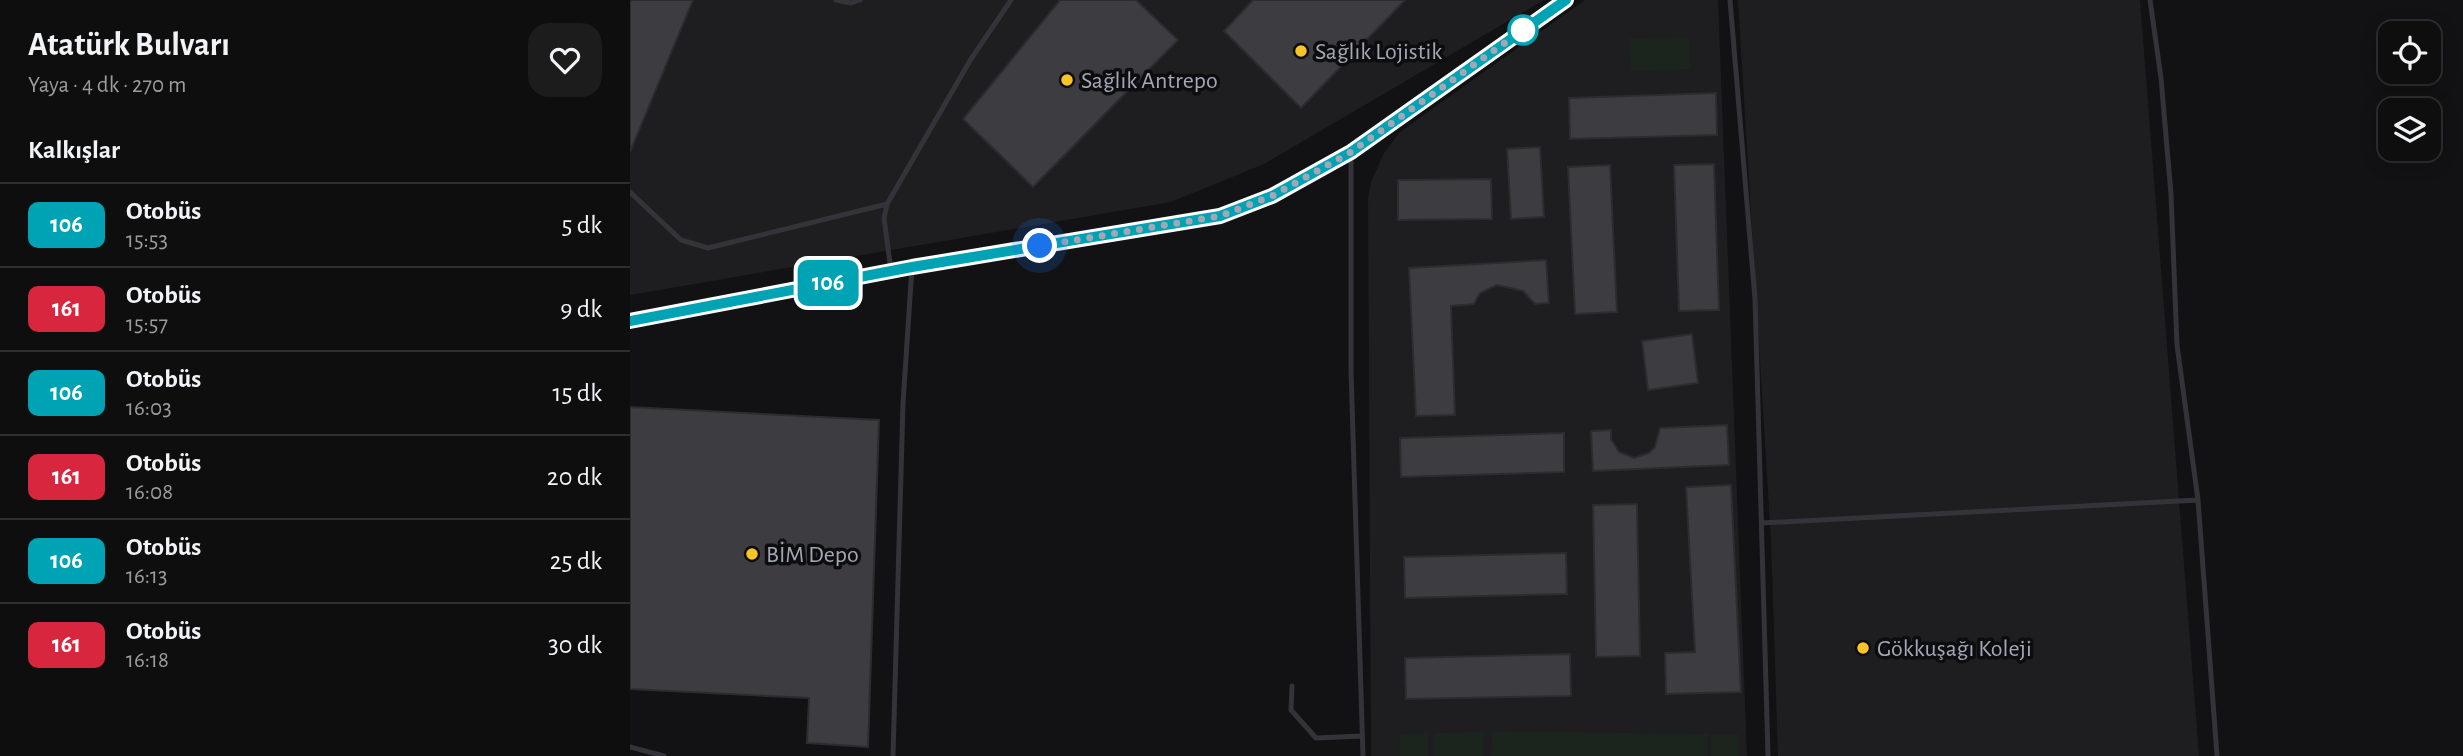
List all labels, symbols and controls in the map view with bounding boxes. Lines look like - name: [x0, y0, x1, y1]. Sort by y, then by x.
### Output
- unlabelled marker: [1508, 15, 1538, 45]
- map controls: [2378, 21, 2441, 161]
- button: locate: [2378, 21, 2441, 84]
- button: heart: [528, 23, 602, 97]
- text: Atatürk Bulvarı: [28, 29, 230, 62]
- place label: Sağlık Lojistik: [1315, 40, 1442, 64]
- marker: Sağlık Lojistik: [1293, 43, 1309, 59]
- place label: Sağlık Antrepo: [1081, 69, 1218, 93]
- marker: Sağlık Antrepo: [1059, 72, 1075, 88]
- text: Yaya · 4 dk · 270 m: [28, 74, 186, 97]
- button: layers: [2378, 98, 2441, 161]
- text: Kalkışlar: [28, 137, 120, 163]
- text: Otobüs: [126, 198, 201, 224]
- text: 5 dk: [562, 212, 602, 238]
- text: 106: [50, 213, 83, 237]
- your location: [1022, 228, 1057, 263]
- text: 15:53: [126, 229, 168, 252]
- line badge: 106: [788, 260, 868, 306]
- text: 106: [812, 271, 844, 295]
- text: Otobüs: [126, 282, 201, 308]
- text: 9 dk: [560, 296, 602, 322]
- text: 161: [52, 297, 81, 321]
- text: 15:57: [126, 313, 168, 336]
- text: Otobüs: [126, 366, 201, 392]
- text: 15 dk: [553, 380, 602, 406]
- text: 106: [50, 381, 83, 405]
- text: 16:03: [126, 397, 172, 420]
- text: Otobüs: [126, 450, 201, 476]
- text: 20 dk: [547, 464, 602, 490]
- text: 161: [52, 465, 81, 489]
- text: 16:08: [126, 481, 173, 504]
- text: Otobüs: [126, 534, 201, 560]
- place label: BİM Depo: [766, 542, 859, 567]
- marker: BİM Depo: [744, 546, 760, 562]
- text: 25 dk: [550, 548, 602, 574]
- text: 106: [50, 549, 83, 573]
- text: 16:13: [126, 565, 167, 588]
- text: Otobüs: [126, 618, 201, 644]
- text: 30 dk: [548, 632, 602, 658]
- text: 161: [52, 633, 81, 657]
- place label: Gökkuşağı Koleji: [1877, 637, 2032, 661]
- marker: Gökkuşağı Koleji: [1855, 640, 1871, 656]
- text: 16:18: [126, 649, 169, 672]

